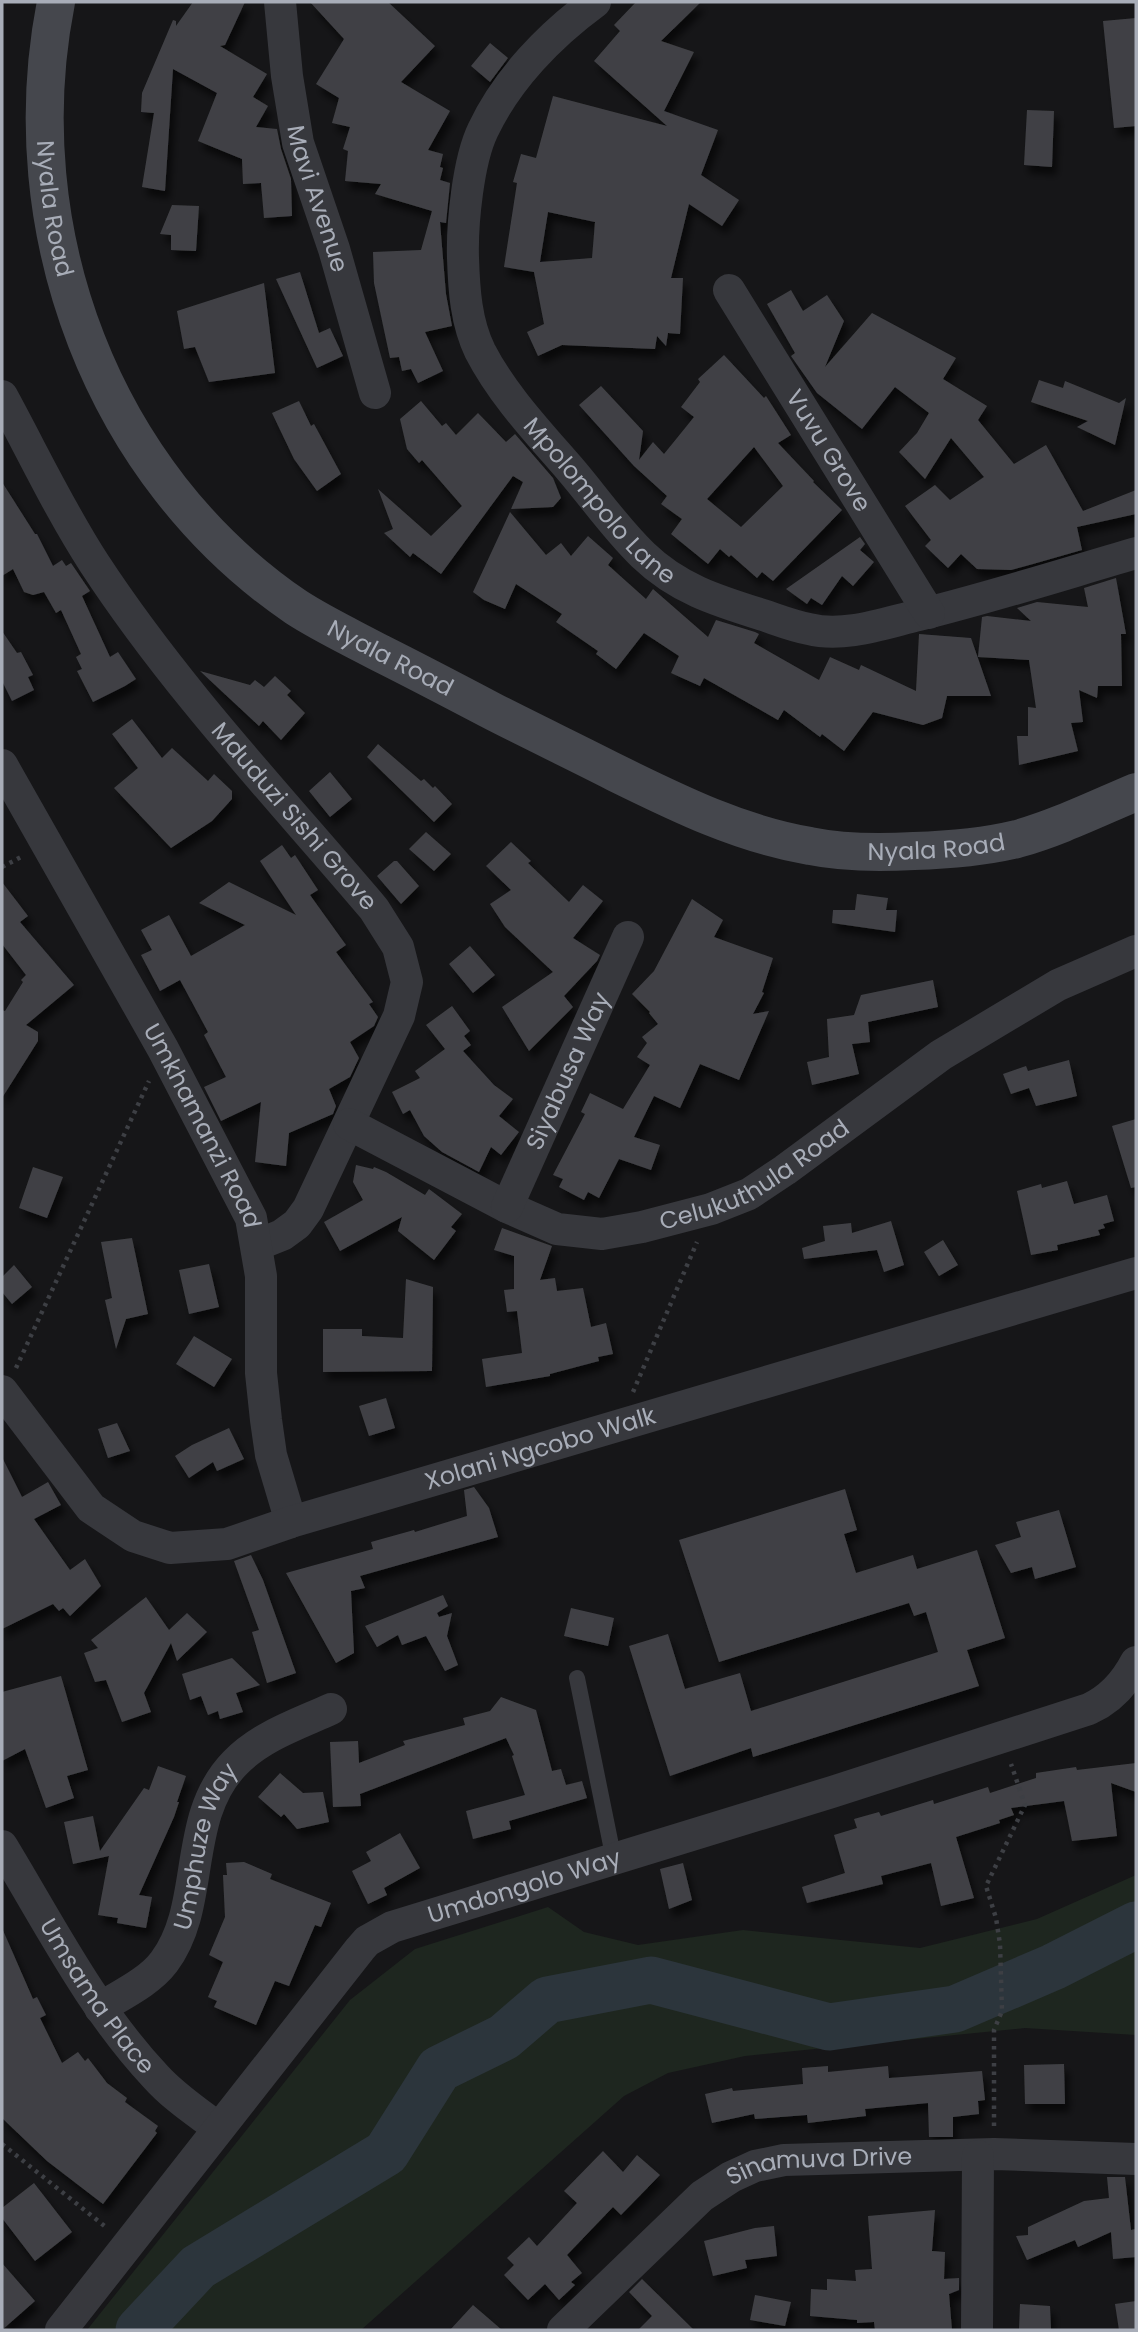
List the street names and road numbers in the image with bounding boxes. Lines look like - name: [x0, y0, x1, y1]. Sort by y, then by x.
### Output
- street label: Mavi Avenue: [279, 123, 357, 276]
- street label: Nyala Road: [29, 140, 82, 280]
- street label: Vuvu Grove: [779, 383, 879, 518]
- street label: Mpolompolo Lane: [516, 410, 683, 592]
- street label: Nyala Road: [322, 612, 459, 704]
- street label: Mduduzi Sishi Grove: [204, 715, 385, 917]
- street label: Nyala Road: [868, 825, 1008, 868]
- street label: Siyabusa Way: [518, 986, 617, 1155]
- street label: Umkhamanzi Road: [136, 1017, 269, 1230]
- street label: Celukuthula Road: [656, 1111, 856, 1238]
- street label: Xolani Ngcobo Walk: [421, 1398, 660, 1498]
- street label: Umphuze Way: [165, 1755, 245, 1934]
- street label: Umdongolo Way: [424, 1841, 625, 1931]
- street label: Umsama Place: [32, 1912, 163, 2081]
- street label: Sinamuva Drive: [721, 2139, 913, 2193]

